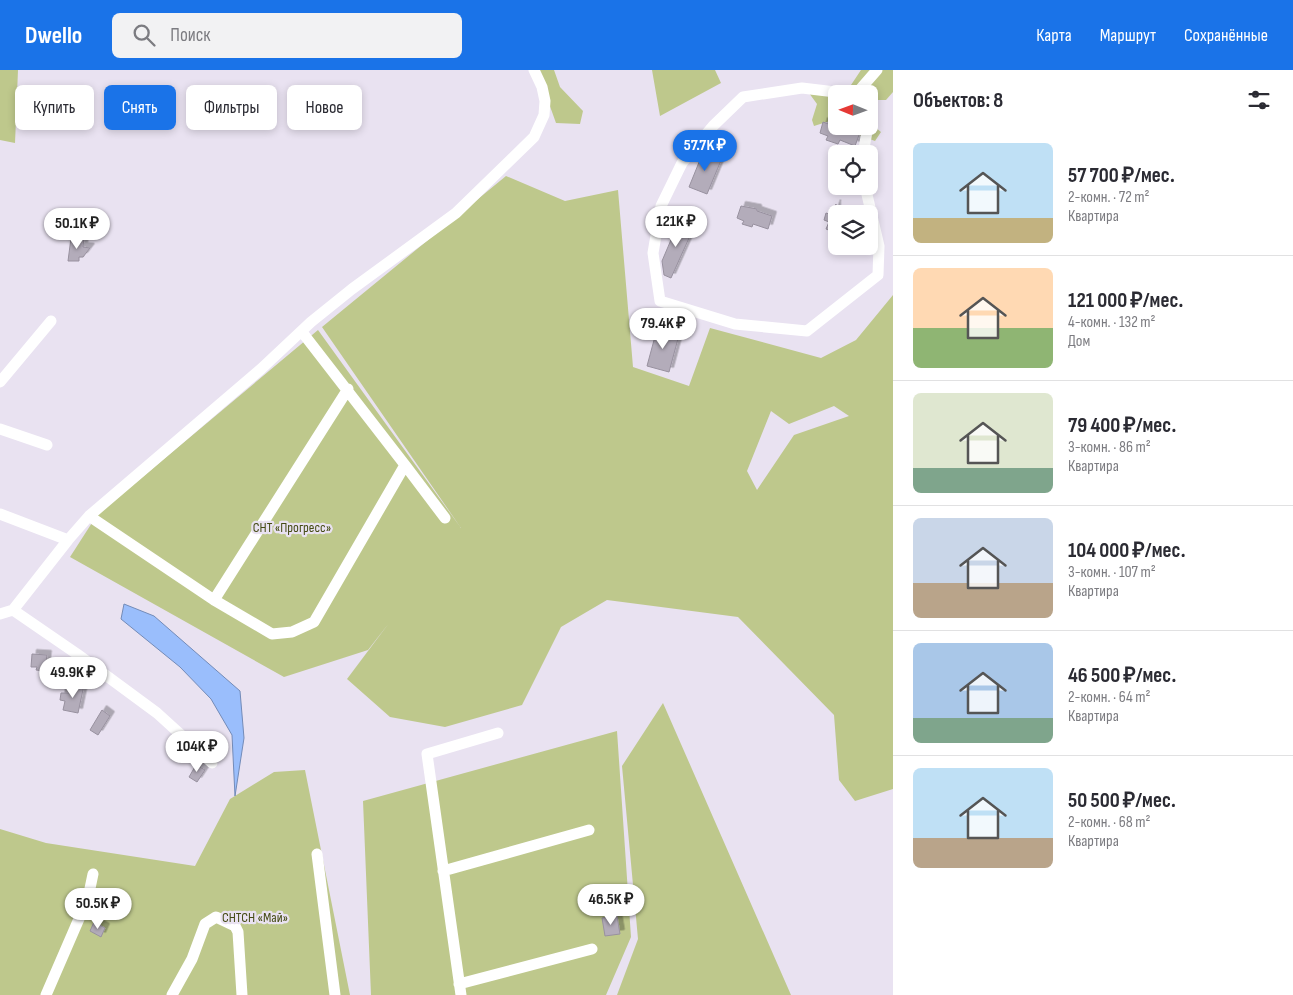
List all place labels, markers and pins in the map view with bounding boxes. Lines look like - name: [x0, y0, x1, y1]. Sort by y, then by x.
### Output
- pin: 57.7K ₽: [659, 129, 751, 172]
- pin: 121K ₽: [635, 206, 717, 248]
- pin: 50.1K ₽: [31, 208, 123, 250]
- pin: 79.4K ₽: [617, 308, 709, 350]
- pin: 49.9K ₽: [27, 656, 119, 699]
- pin: 104K ₽: [156, 730, 238, 773]
- pin: 46.5K ₽: [565, 884, 657, 926]
- pin: 50.5K ₽: [52, 888, 144, 930]

